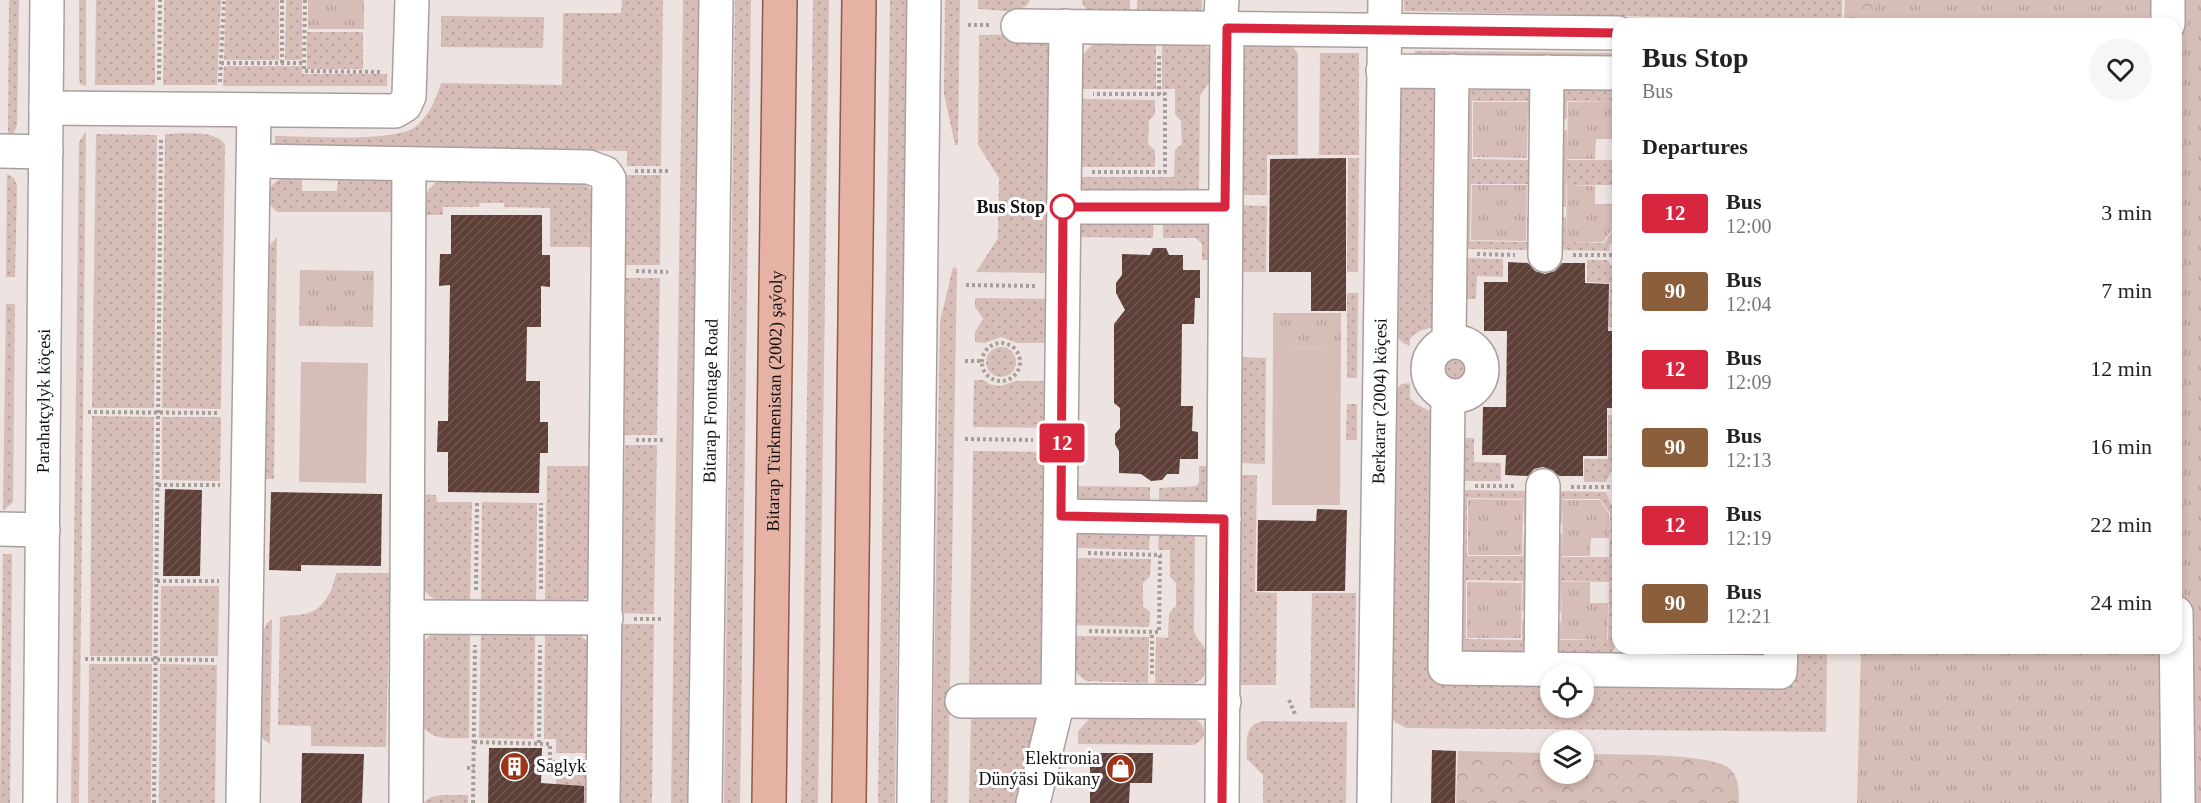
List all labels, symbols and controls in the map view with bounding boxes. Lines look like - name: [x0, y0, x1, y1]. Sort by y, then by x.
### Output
- button: heart: [2089, 38, 2152, 101]
- text: Bus Stop: [1642, 42, 1749, 73]
- text: Bus: [1642, 80, 1673, 102]
- text: Departures: [1642, 134, 1748, 159]
- text: Bus: [1726, 189, 1761, 214]
- marker: Bus Stop: [1050, 194, 1076, 220]
- place label: Bus Stop: [976, 197, 1045, 217]
- text: 3 min: [2101, 200, 2152, 225]
- text: 12: [1665, 201, 1686, 225]
- text: 12:00: [1726, 215, 1772, 237]
- text: Bus: [1726, 267, 1761, 292]
- street label: Bitarap Türkmenistan (2002) şaýoly: [763, 270, 787, 532]
- text: 7 min: [2101, 278, 2152, 303]
- text: 90: [1665, 279, 1686, 303]
- text: 12:04: [1726, 293, 1772, 315]
- street label: Berkarar (2004) köçesi: [1368, 318, 1391, 484]
- street label: Bitarap Frontage Road: [699, 319, 722, 483]
- street label: Parahatçylyk köçesi: [33, 329, 54, 473]
- text: Bus: [1726, 345, 1761, 370]
- text: 12 min: [2090, 356, 2152, 381]
- text: 12: [1665, 357, 1686, 381]
- text: 12:09: [1726, 371, 1772, 393]
- text: Bus: [1726, 423, 1761, 448]
- line badge: 12: [1035, 424, 1089, 462]
- text: 12: [1052, 431, 1073, 455]
- text: 16 min: [2090, 434, 2152, 459]
- text: 90: [1665, 435, 1686, 459]
- text: 12:13: [1726, 449, 1772, 471]
- text: Bus: [1726, 501, 1761, 526]
- text: 22 min: [2090, 512, 2152, 537]
- text: 12: [1665, 513, 1686, 537]
- text: 12:19: [1726, 527, 1772, 549]
- text: Bus: [1726, 579, 1761, 604]
- text: 24 min: [2090, 590, 2152, 615]
- text: 90: [1665, 591, 1686, 615]
- text: 12:21: [1726, 605, 1772, 627]
- map controls: [1540, 664, 1594, 784]
- button: locate: [1540, 664, 1594, 718]
- button: layers: [1540, 730, 1594, 784]
- place label: Elektronia Dünýäsi Dükany: [979, 748, 1100, 789]
- building icon: Saglyk: [499, 750, 531, 782]
- shop icon: Elektronia Dünýäsi Dükany: [1105, 752, 1137, 784]
- place label: Saglyk: [536, 756, 586, 776]

